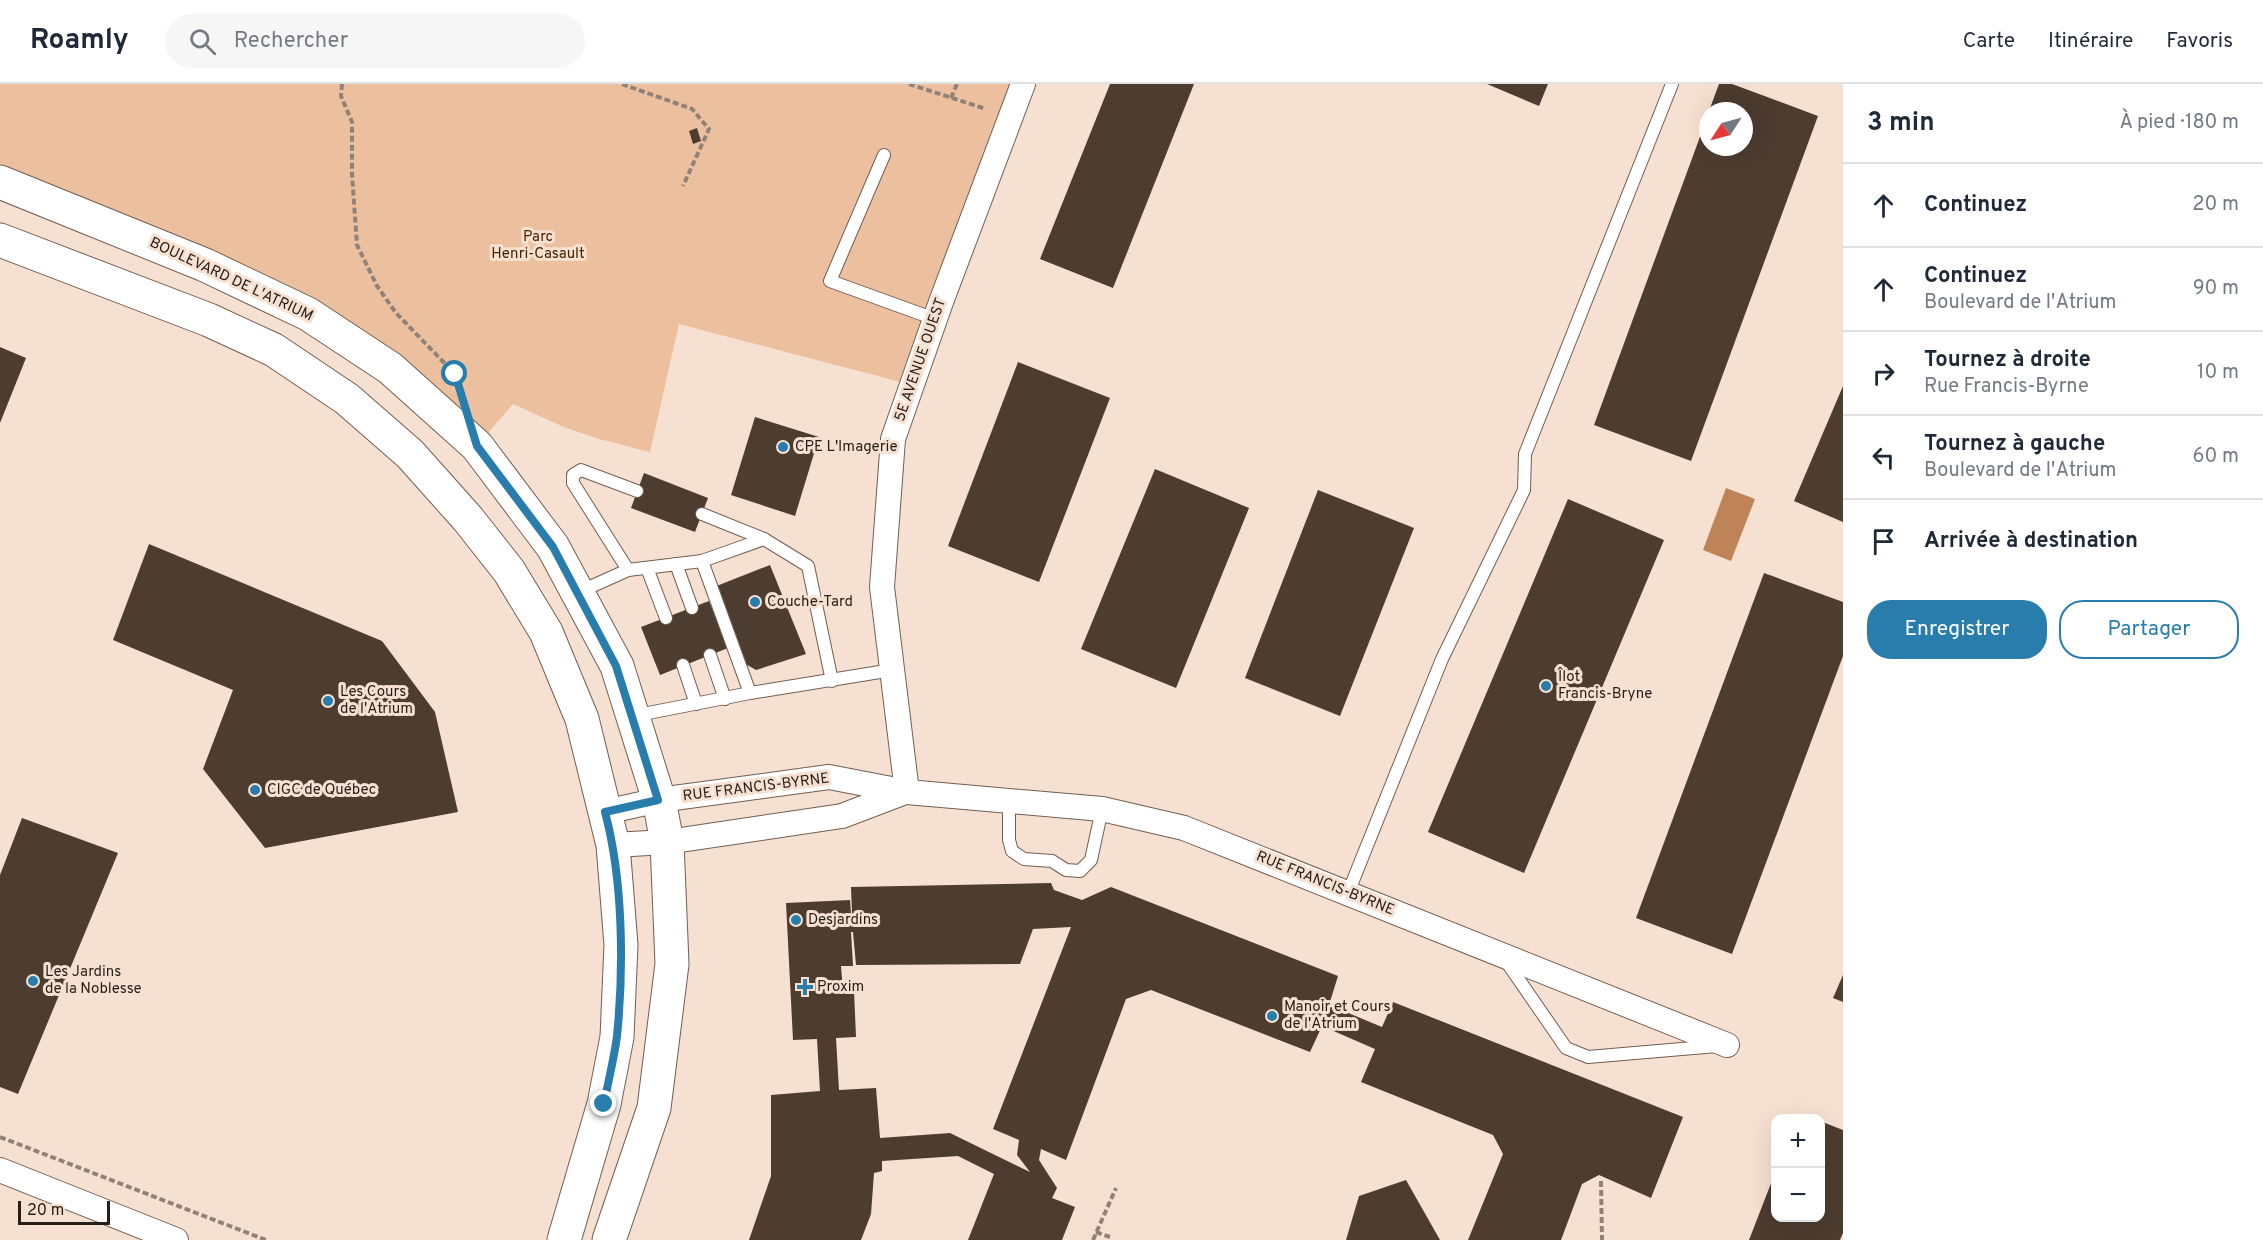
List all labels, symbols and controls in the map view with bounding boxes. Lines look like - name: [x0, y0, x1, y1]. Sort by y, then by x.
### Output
- search box: [165, 14, 585, 68]
- text: Roamly: [30, 23, 129, 59]
- icon: search: [186, 25, 219, 58]
- text: Rechercher: [234, 28, 348, 55]
- text: Carte: [1963, 28, 2015, 55]
- text: Itinéraire: [2048, 28, 2133, 55]
- text: Favoris: [2166, 28, 2233, 55]
- north arrow: [1699, 102, 1753, 156]
- text: 3 min: [1867, 107, 1935, 140]
- text: À pied · 180 m: [2119, 110, 2239, 136]
- icon: ahead: [1867, 189, 1900, 222]
- text: Continuez: [1924, 192, 2027, 219]
- text: 20 m: [2192, 192, 2239, 218]
- park label: Parc Henri-Casault: [491, 228, 585, 264]
- street label: BOULEVARD DE L'ATRIUM: [146, 234, 316, 326]
- text: Continuez: [1924, 263, 2027, 290]
- icon: ahead: [1867, 273, 1900, 306]
- text: 90 m: [2193, 276, 2239, 302]
- text: Boulevard de l'Atrium: [1924, 290, 2117, 316]
- street label: 5E AVENUE OUEST: [891, 296, 951, 424]
- text: Tournez à droite: [1924, 347, 2091, 374]
- icon: right: [1867, 357, 1900, 390]
- route start: [441, 360, 467, 386]
- text: 10 m: [2197, 360, 2239, 386]
- text: Rue Francis-Byrne: [1924, 374, 2089, 400]
- text: Tournez à gauche: [1924, 431, 2105, 458]
- place label: CPE L'Imagerie: [795, 438, 897, 457]
- marker: CPE L'Imagerie: [776, 440, 790, 454]
- icon: left: [1867, 441, 1900, 474]
- text: 60 m: [2193, 444, 2239, 470]
- text: Boulevard de l'Atrium: [1924, 458, 2117, 484]
- icon: arrive: [1867, 525, 1900, 558]
- text: Arrivée à destination: [1924, 528, 2138, 555]
- place label: Couche-Tard: [767, 593, 853, 612]
- marker: Couche-Tard: [748, 595, 762, 609]
- button: Enregistrer: [1867, 600, 2047, 659]
- button: Partager: [2059, 600, 2239, 659]
- place label: Îlot Francis-Bryne: [1557, 667, 1652, 704]
- marker: Îlot Francis-Bryne: [1539, 679, 1553, 693]
- place label: Les Cours de l'Atrium: [340, 683, 413, 719]
- marker: Les Cours de l'Atrium: [321, 694, 335, 708]
- street label: RUE FRANCIS-BYRNE: [682, 770, 830, 806]
- place label: CIGC de Québec: [267, 781, 376, 800]
- marker: CIGC de Québec: [248, 783, 262, 797]
- street label: RUE FRANCIS-BYRNE: [1253, 848, 1397, 920]
- place label: Desjardins: [808, 911, 878, 930]
- marker: Desjardins: [789, 913, 803, 927]
- place label: Les Jardins de la Noblesse: [45, 963, 142, 999]
- marker: Les Jardins de la Noblesse: [26, 974, 40, 988]
- place label: Proxim: [817, 978, 864, 997]
- marker: Proxim: [798, 980, 812, 994]
- place label: Manoir et Cours de l'Atrium: [1284, 998, 1390, 1034]
- marker: Manoir et Cours de l'Atrium: [1265, 1009, 1279, 1023]
- route end: [590, 1090, 616, 1116]
- map controls: [1771, 1114, 1825, 1222]
- button: +: [1771, 1114, 1825, 1168]
- button: −: [1771, 1168, 1825, 1222]
- scale bar: [18, 1198, 110, 1226]
- text: 20 m: [27, 1201, 64, 1221]

